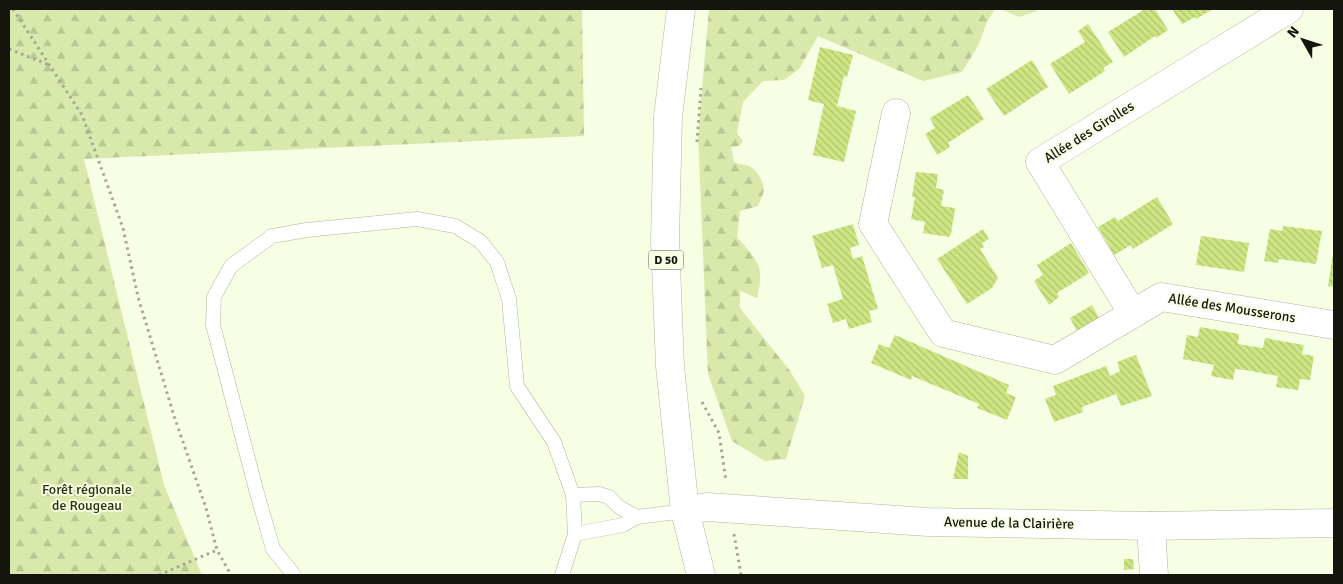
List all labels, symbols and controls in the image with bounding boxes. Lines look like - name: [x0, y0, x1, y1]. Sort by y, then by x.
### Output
- north arrow: [1278, 15, 1328, 65]
- text: N: [1284, 23, 1303, 41]
- street label: Allée des Girolles: [1041, 97, 1137, 167]
- road number: D 50: [648, 250, 684, 270]
- street label: Allée des Mousserons: [1167, 290, 1297, 326]
- park label: Forêt régionale de Rougeau: [42, 481, 132, 514]
- street label: Avenue de la Clairière: [944, 513, 1074, 533]

